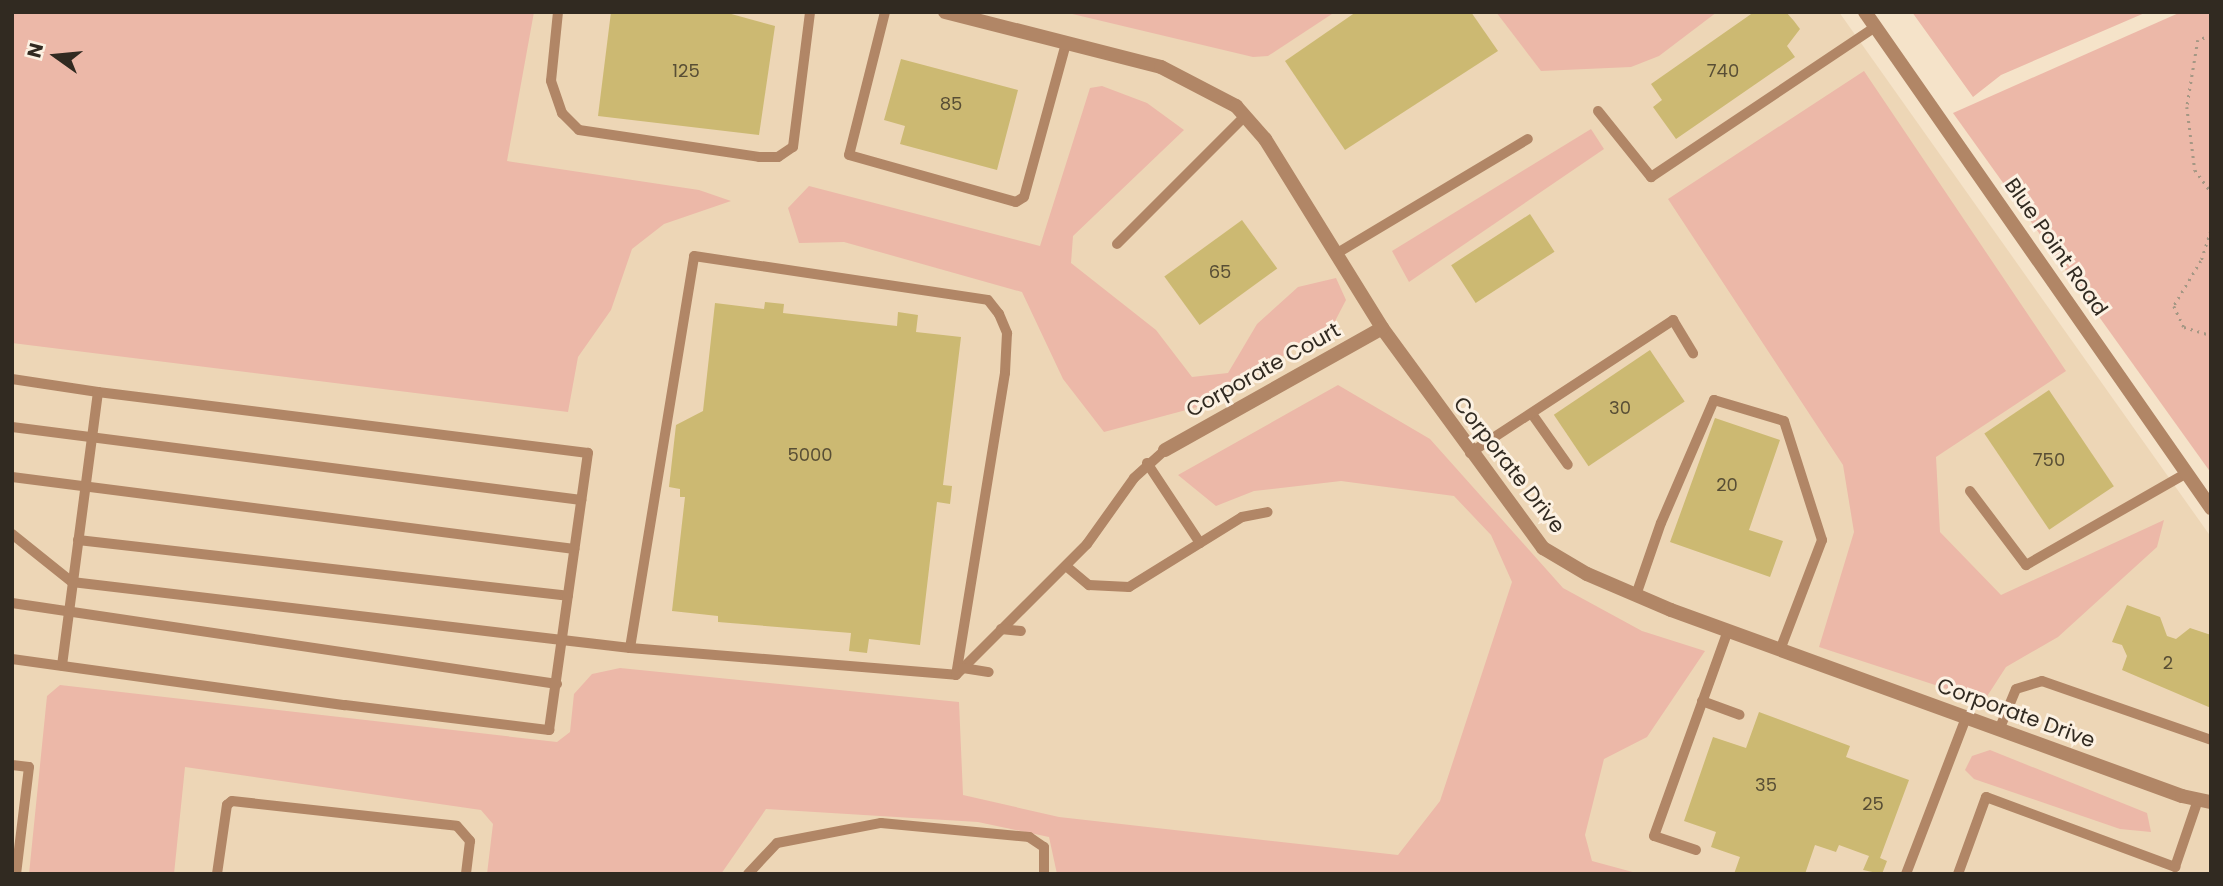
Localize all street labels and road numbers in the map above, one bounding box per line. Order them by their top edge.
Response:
street label: Blue Point Road [1999,173,2113,321]
street label: Corporate Court [1182,317,1344,423]
street label: Corporate Drive [1448,392,1570,538]
street label: Corporate Drive [1934,673,2098,753]

